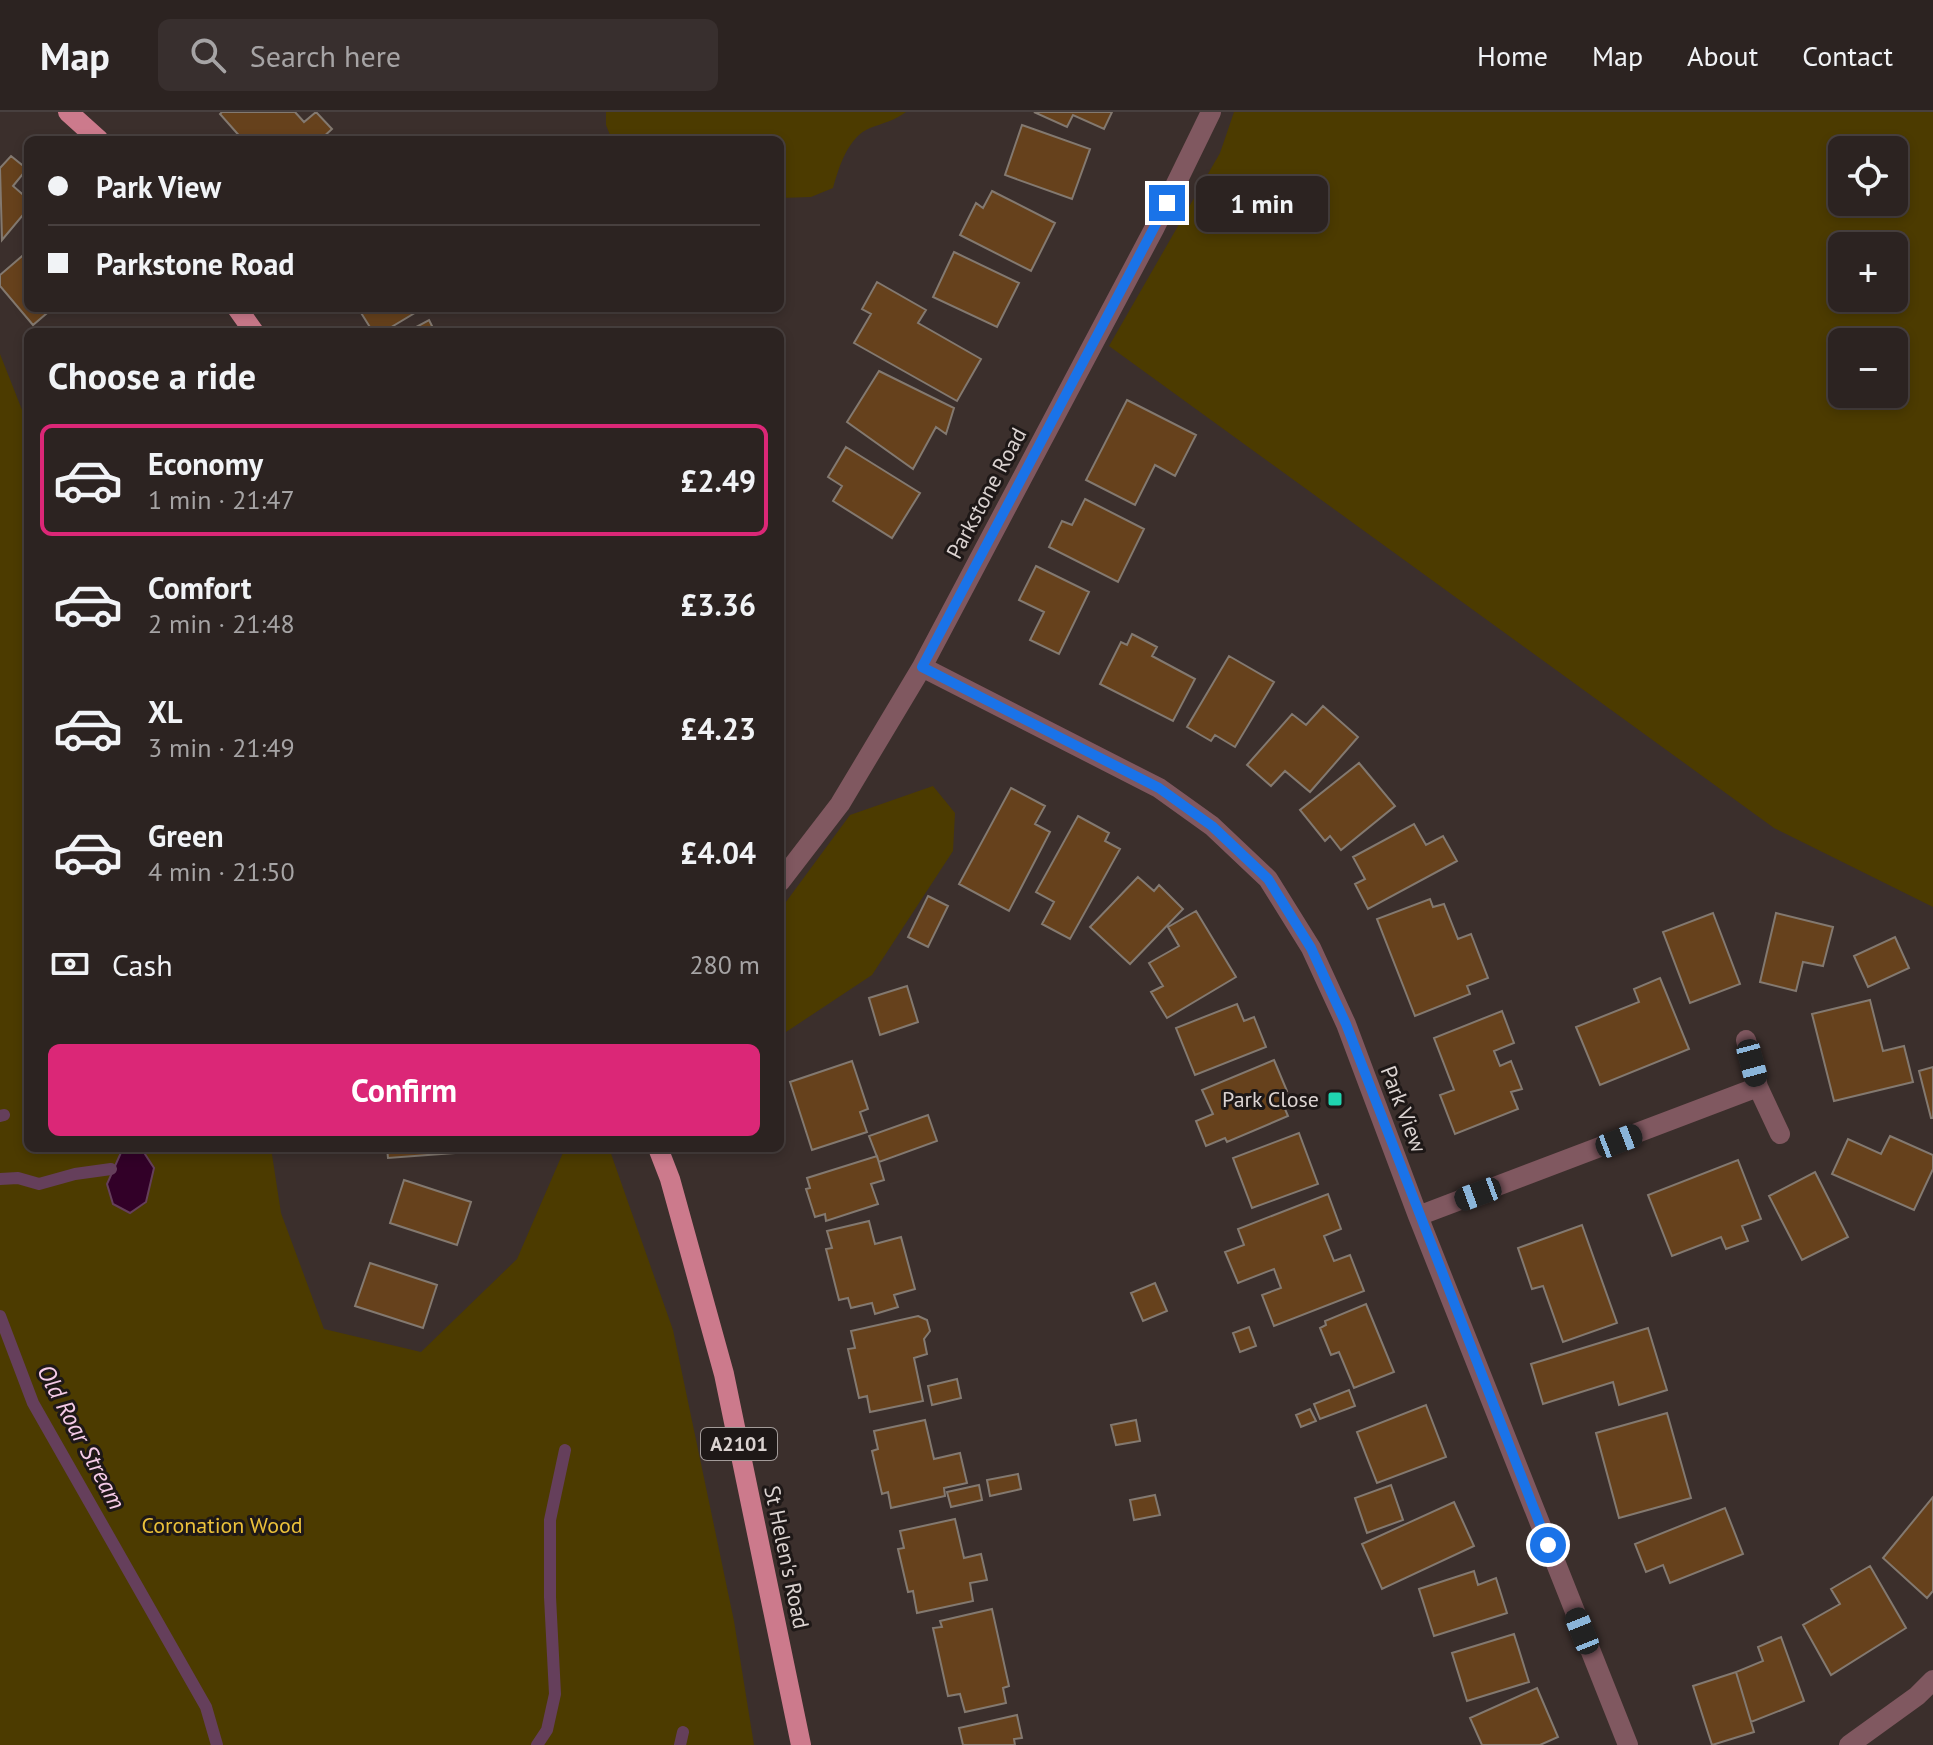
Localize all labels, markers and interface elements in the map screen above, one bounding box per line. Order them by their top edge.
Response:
search box [158,19,718,91]
text: Map [40,31,110,80]
icon: search [186,33,230,77]
text: Search here [250,36,401,75]
text: Home [1477,37,1548,74]
text: Map [1592,37,1643,74]
text: About [1687,37,1758,74]
text: Contact [1802,37,1893,74]
map controls [1828,136,1908,408]
button: locate [1828,136,1908,216]
text: Park View [96,167,221,206]
callout: 1 min [1195,175,1327,231]
route end [1149,185,1185,221]
text: 1 min [1230,187,1294,220]
button: + [1828,232,1908,312]
text: Parkstone Road [96,244,294,283]
button: − [1828,328,1908,408]
text: Choose a ride [48,352,256,399]
street label: Parkstone Road [940,423,1032,563]
icon: car [52,444,124,516]
text: Economy [148,444,263,483]
text: £2.49 [681,461,756,500]
text: 1 min · 21:47 [148,483,295,516]
icon: car [52,568,124,640]
text: Comfort [148,568,251,607]
text: £3.36 [681,585,756,624]
text: 2 min · 21:48 [148,607,295,640]
icon: car [52,692,124,764]
text: XL [148,692,182,731]
text: £4.23 [681,709,756,748]
text: 3 min · 21:49 [148,731,295,764]
icon: car [52,816,124,888]
text: Green [148,816,223,855]
text: £4.04 [681,833,756,872]
text: 4 min · 21:50 [148,855,295,888]
icon: cash [48,942,92,986]
text: Cash [112,945,173,984]
text: 280 m [689,948,760,981]
car [1734,1037,1770,1089]
button: Confirm [48,1044,760,1136]
street label: Park View [1375,1062,1433,1156]
place label: Park Close [1222,1085,1319,1113]
marker: Park Close [1326,1090,1344,1108]
car [1592,1121,1646,1161]
car [1451,1175,1505,1213]
water label: Old Roar Stream [30,1359,133,1515]
road number: A2101 [701,1428,777,1460]
street label: St Helen's Road [758,1483,816,1631]
park label: Coronation Wood [141,1511,303,1539]
route start [1530,1527,1566,1563]
car [1562,1604,1602,1658]

